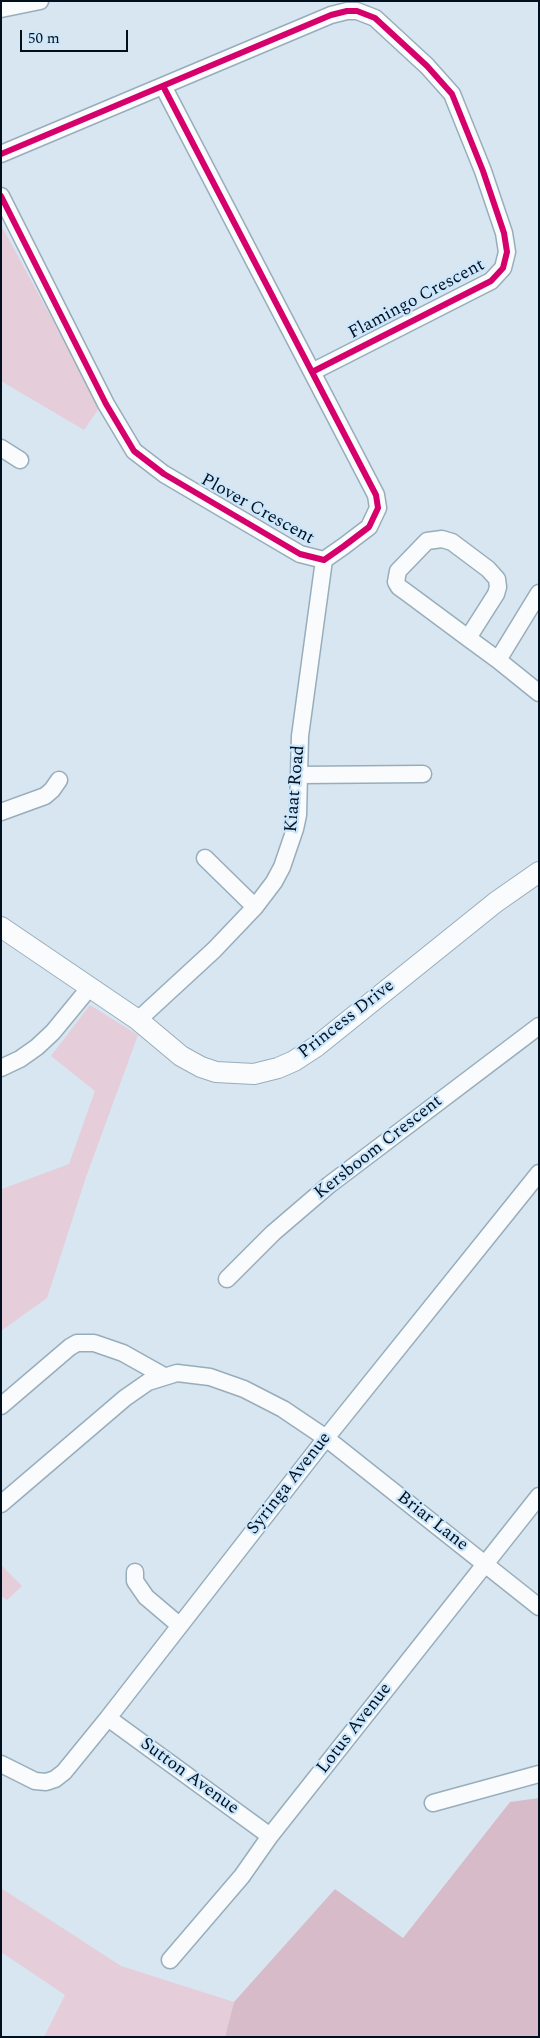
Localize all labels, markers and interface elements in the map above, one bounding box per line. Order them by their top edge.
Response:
scale bar [22,20,130,52]
text: 50 m [28,27,60,50]
street label: Flamingo Crescent [345,255,489,345]
street label: Plover Crescent [196,470,318,550]
street label: Kiaat Road [281,745,311,833]
street label: Princess Drive [295,976,399,1064]
street label: Kersboom Crescent [311,1091,447,1205]
street label: Syringa Avenue [243,1428,337,1540]
street label: Briar Lane [392,1487,472,1557]
street label: Lotus Avenue [313,1679,397,1779]
street label: Sutton Avenue [136,1734,242,1820]

